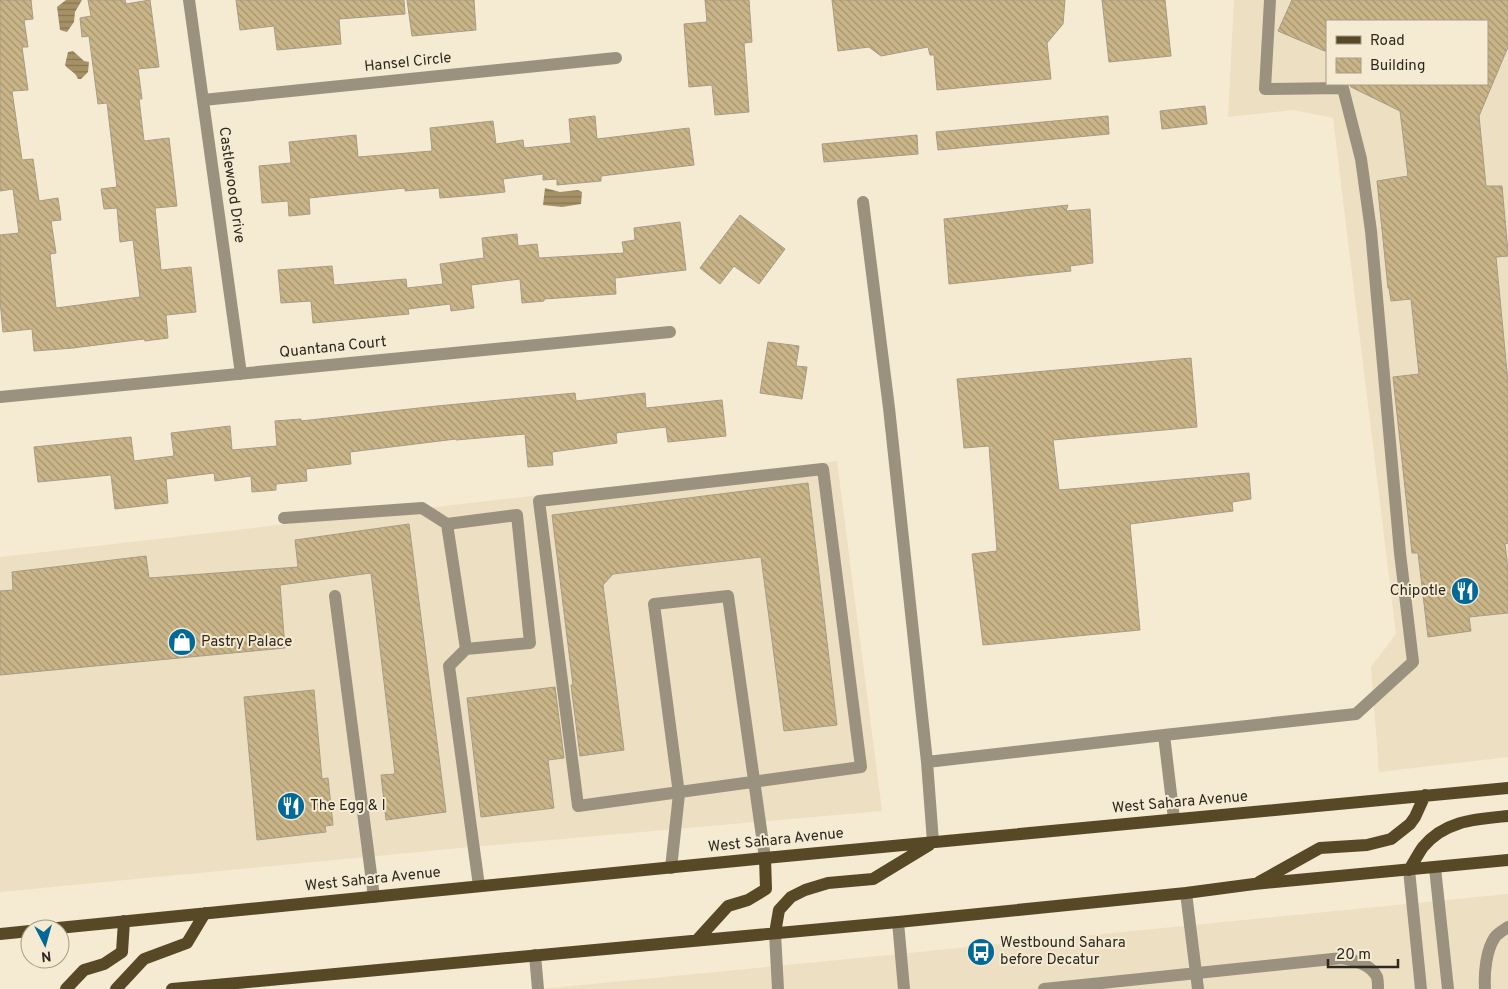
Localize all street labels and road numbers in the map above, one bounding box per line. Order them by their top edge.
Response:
street label: Hansel Circle [364,49,452,77]
street label: Castlewood Drive [213,126,249,244]
street label: Quantana Court [278,333,388,363]
street label: West Sahara Avenue [1111,788,1249,818]
street label: West Sahara Avenue [707,824,845,858]
street label: West Sahara Avenue [304,863,442,897]

